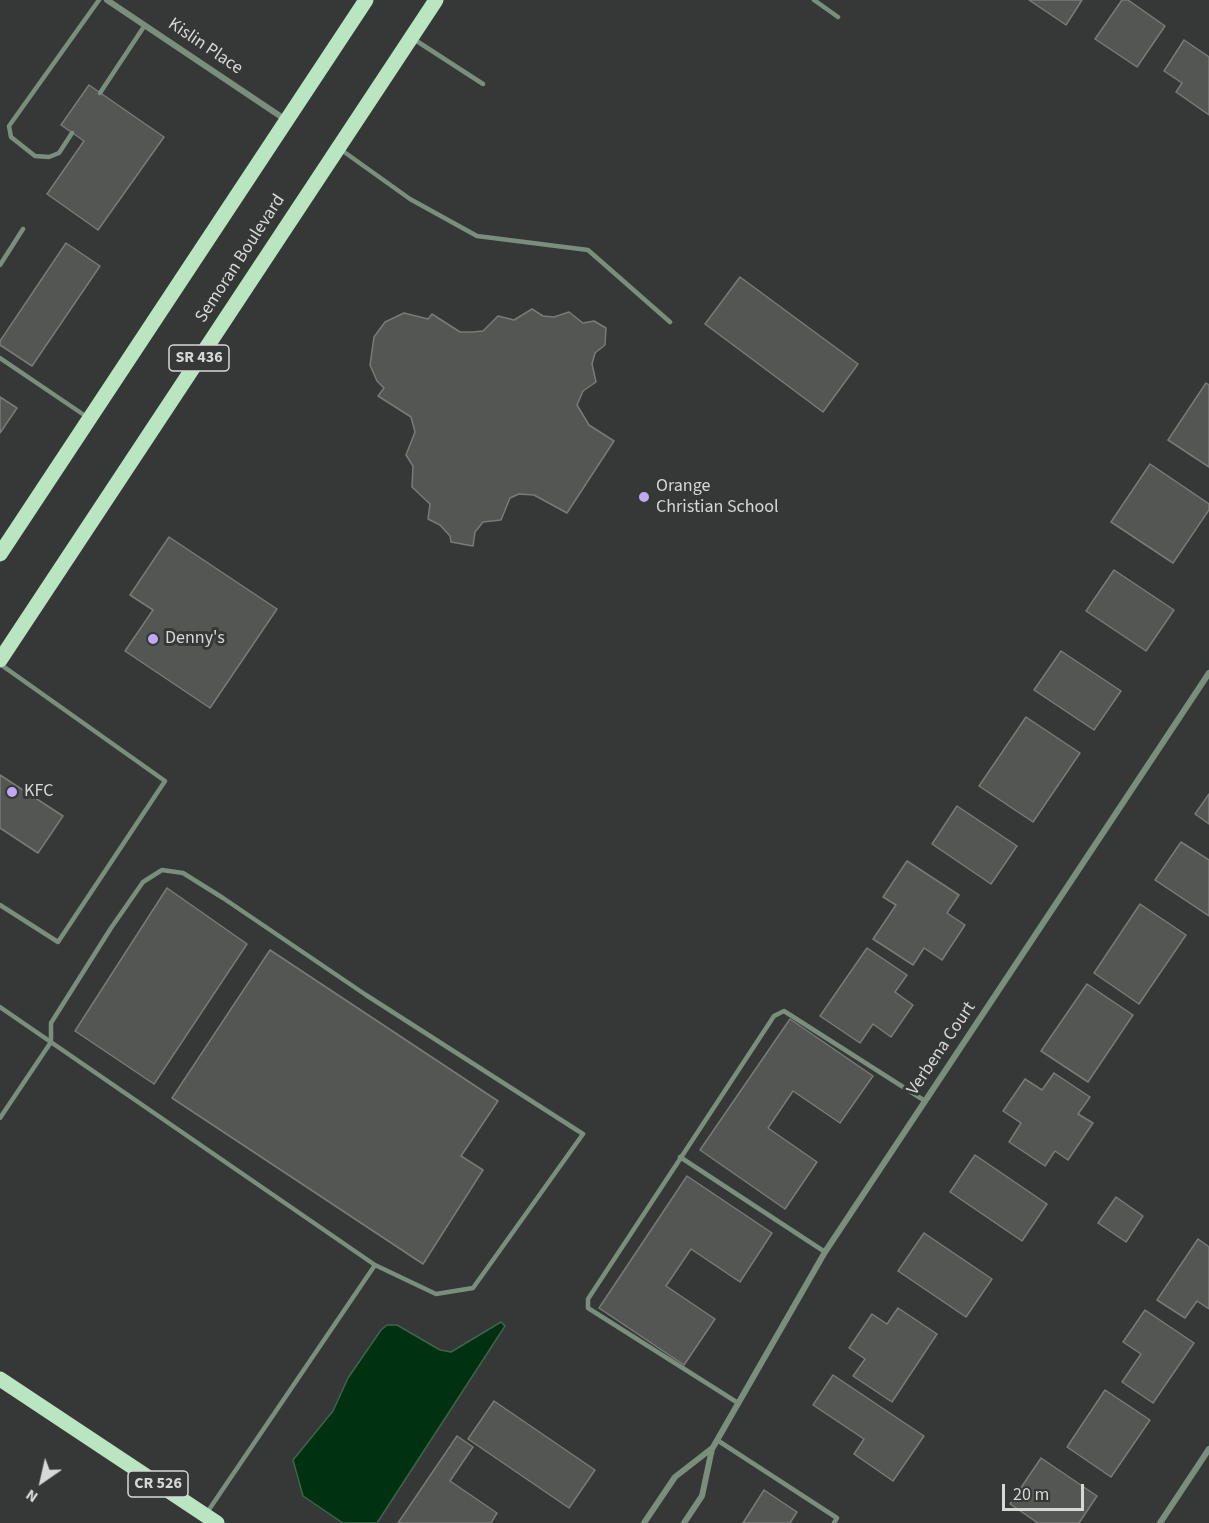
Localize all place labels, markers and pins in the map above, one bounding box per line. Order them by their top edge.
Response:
place label: Orange Christian School [656,476,779,518]
marker: Orange Christian School [637,490,651,504]
place label: Denny's [165,628,225,650]
marker: Denny's [146,632,160,646]
place label: KFC [24,781,53,803]
marker: KFC [5,785,19,799]

